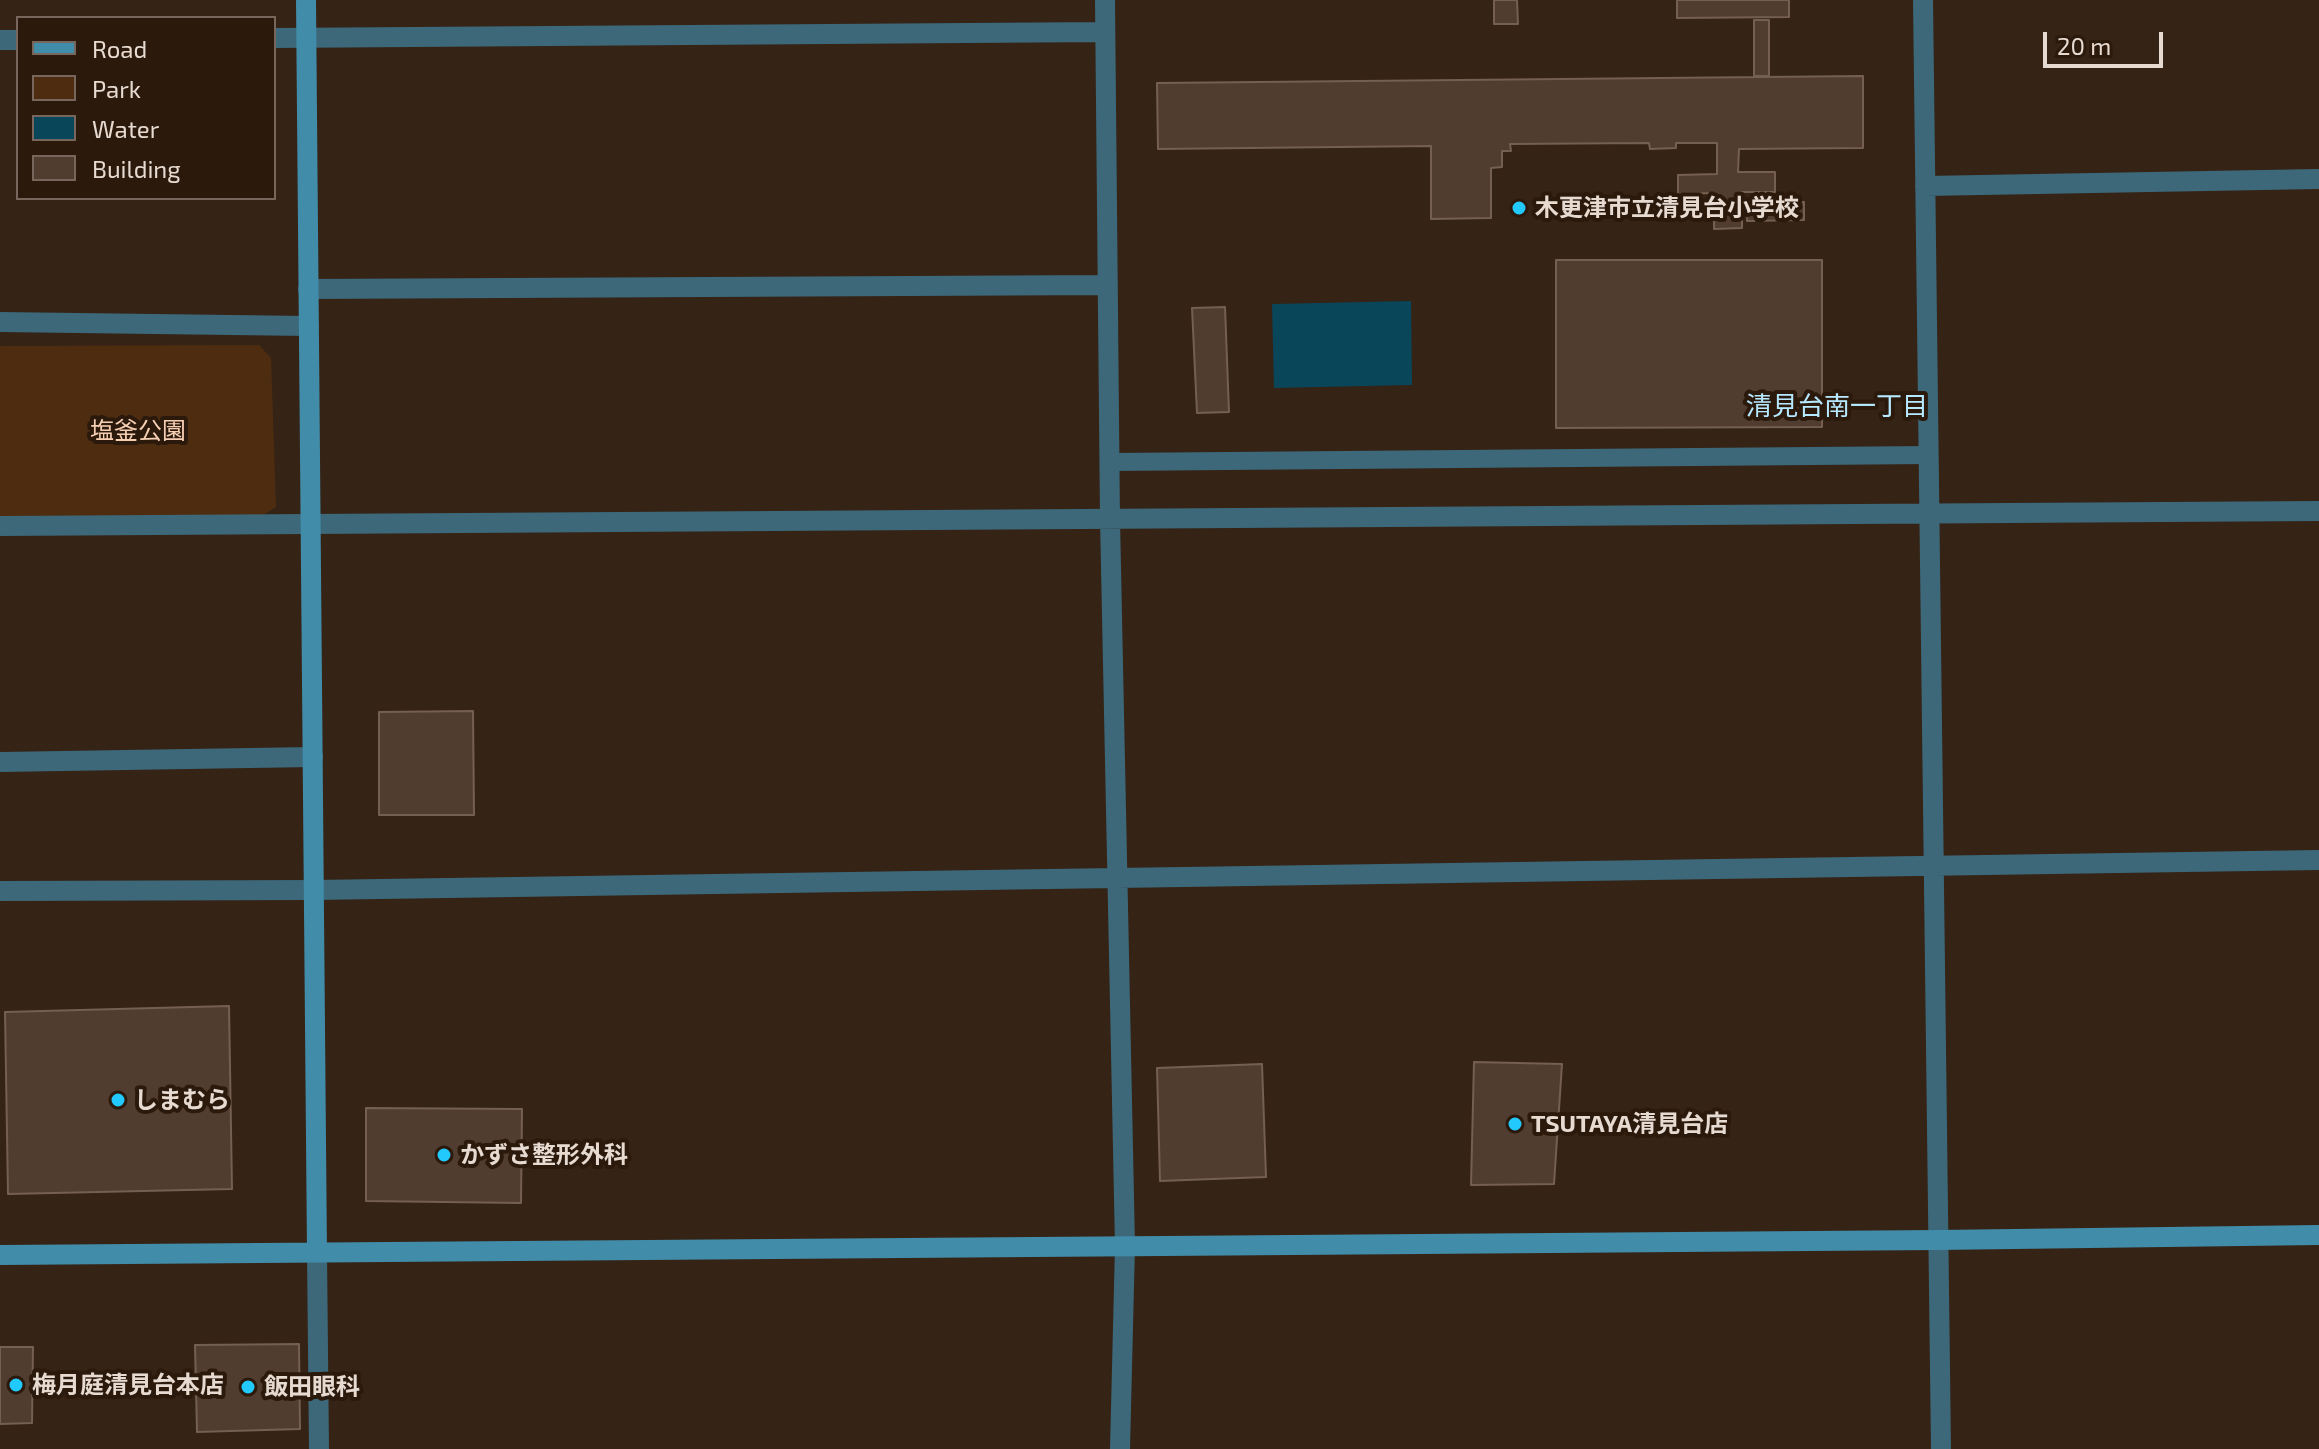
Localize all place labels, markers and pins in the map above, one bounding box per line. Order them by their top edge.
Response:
place label: 木更津市立清見台小学校 [1535,194,1799,222]
marker: 木更津市立清見台小学校 [1510,199,1528,217]
place label: しまむら [134,1086,230,1114]
marker: しまむら [109,1091,127,1109]
place label: TSUTAYA清見台店 [1531,1110,1728,1138]
marker: TSUTAYA清見台店 [1506,1115,1524,1133]
place label: かずさ整形外科 [460,1141,628,1169]
marker: かずさ整形外科 [435,1146,453,1164]
place label: 梅月庭清見台本店 [32,1371,224,1399]
place label: 飯田眼科 [264,1373,360,1401]
marker: 梅月庭清見台本店 [7,1376,25,1394]
marker: 飯田眼科 [239,1378,257,1396]

